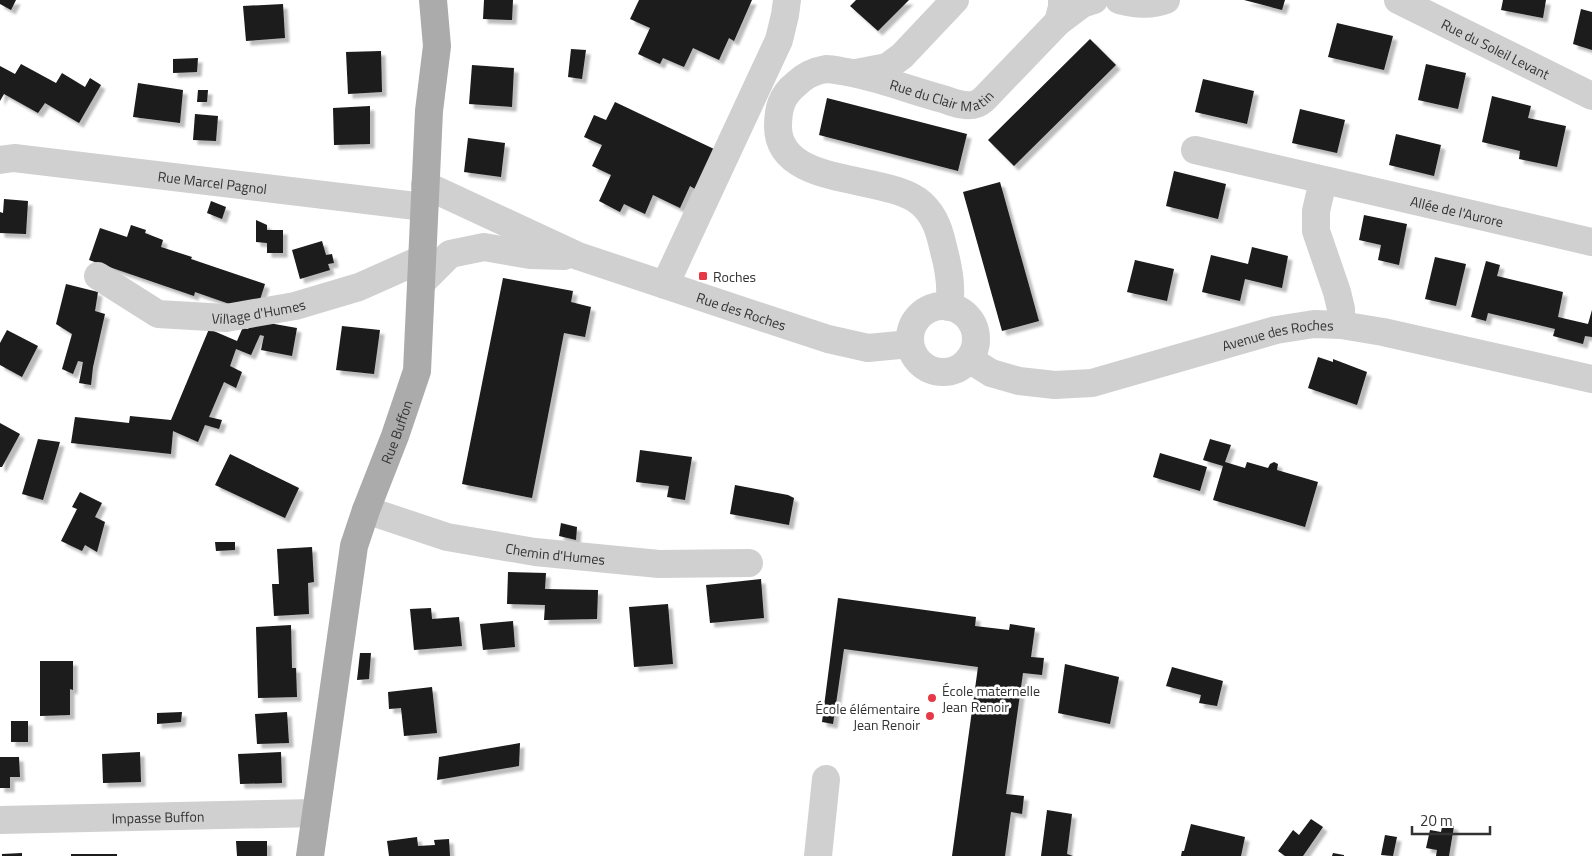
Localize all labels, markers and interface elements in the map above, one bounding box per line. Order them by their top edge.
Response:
street label: Rue du Soleil Levant [1438,13,1554,84]
street label: Rue du Clair Matin [888,73,998,116]
street label: Rue Marcel Pagnol [157,165,268,199]
street label: Allée de l'Aurore [1408,190,1506,232]
place label: Roches [713,266,756,287]
marker: Roches [697,270,709,282]
street label: Rue des Roches [694,286,789,335]
street label: Village d'Humes [211,293,308,328]
street label: Avenue des Roches [1219,313,1334,356]
street label: Rue Buffon [375,397,417,467]
street label: Chemin d'Humes [504,537,606,569]
place label: École maternelle Jean Renoir [942,680,1040,717]
marker: École maternelle Jean Renoir [926,692,938,704]
place label: École élémentaire Jean Renoir [815,698,920,735]
marker: École élémentaire Jean Renoir [924,710,936,722]
scale bar [1412,804,1490,836]
street label: Impasse Buffon [111,805,205,828]
text: 20 m [1420,809,1453,832]

